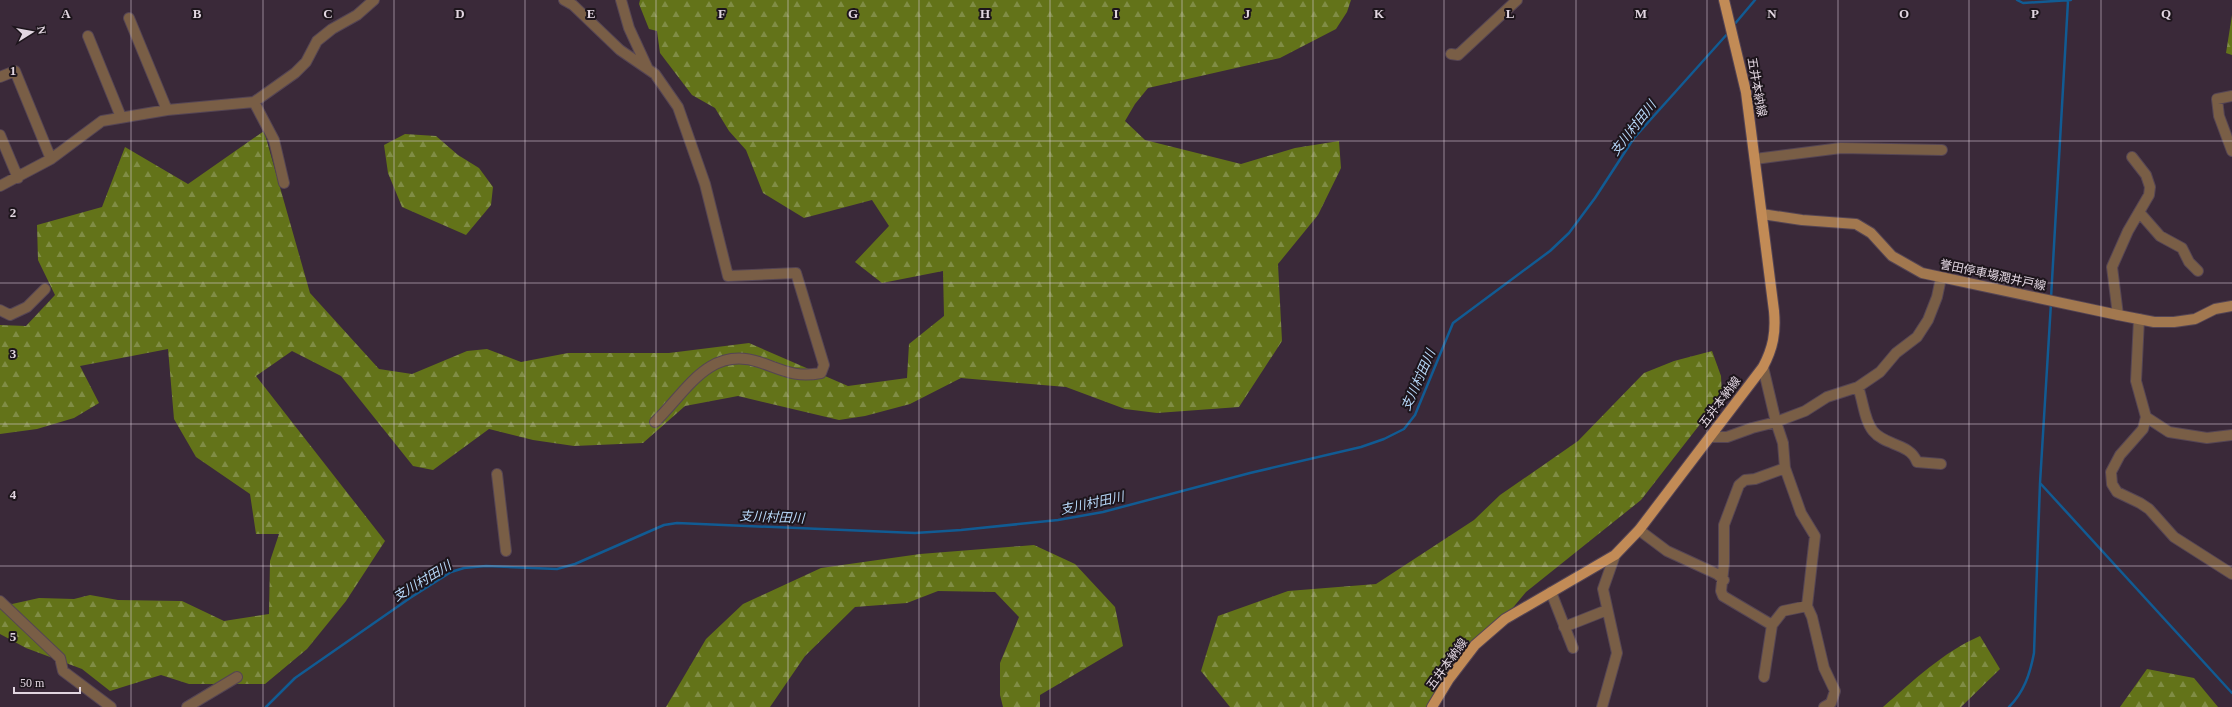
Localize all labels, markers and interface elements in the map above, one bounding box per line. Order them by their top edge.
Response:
text: A [61,6,71,21]
text: B [193,6,202,21]
text: C [323,6,333,21]
text: D [455,6,465,21]
text: E [587,6,595,21]
text: F [718,6,726,21]
text: G [848,6,858,21]
text: H [980,6,990,21]
text: I [1113,6,1119,21]
text: J [1244,6,1251,21]
text: K [1374,6,1385,21]
text: L [1506,6,1515,21]
text: M [1635,6,1647,21]
text: N [1767,6,1777,21]
text: O [1899,6,1909,21]
text: P [2031,6,2039,21]
text: Q [2161,6,2171,21]
north arrow [12,12,52,52]
text: N [35,25,48,35]
street label: 五井本納線 [1745,56,1769,118]
text: 1 [10,63,16,78]
water label: 支川村田川 [1607,96,1660,158]
text: 2 [10,205,16,220]
street label: 誉田停車場潤井戸線 [1939,257,2047,293]
water label: 支川村田川 [1398,345,1439,413]
text: 3 [10,346,17,361]
street label: 五井本納線 [1696,374,1744,430]
text: 4 [10,487,17,502]
water label: 支川村田川 [1059,488,1127,517]
water label: 支川村田川 [739,508,807,526]
water label: 支川村田川 [390,557,455,604]
text: 5 [10,629,17,644]
street label: 五井本納線 [1424,636,1470,692]
scale bar [14,669,80,695]
text: 50 m [20,676,45,690]

